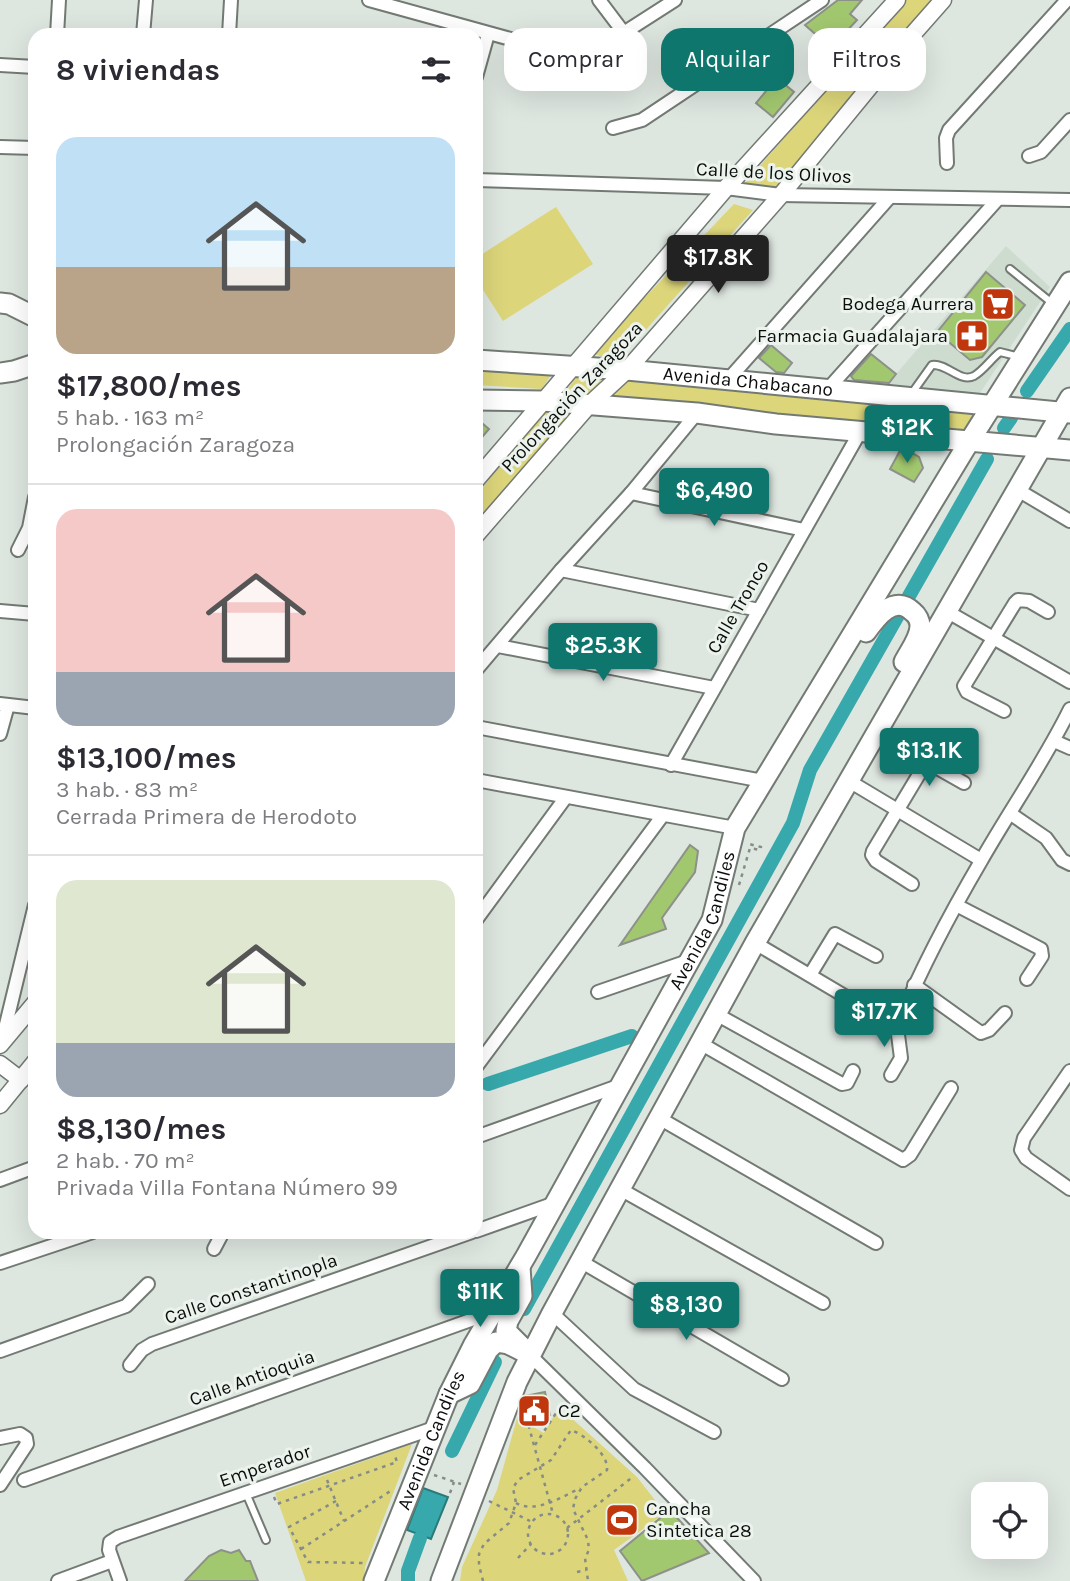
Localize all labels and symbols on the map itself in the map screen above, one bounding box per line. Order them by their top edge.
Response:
street label: Calle de los Olivos [696,158,852,188]
pin: $17.8K [661,236,775,295]
supermarket icon: Bodega Aurrera [979,285,1017,323]
place label: Bodega Aurrera [842,293,974,315]
street label: Prolongación Zaragoza [497,317,647,477]
pharmacy icon: Farmacia Guadalajara [953,317,991,355]
place label: Farmacia Guadalajara [757,325,948,347]
street label: Avenida Chabacano [662,363,834,401]
pin: $12K [866,406,948,465]
pin: $6,490 [657,468,771,528]
street label: Calle Tronco [702,556,774,658]
pin: $25.3K [546,624,660,683]
pin: $13.1K [872,728,986,788]
street label: Avenida Candiles [665,849,740,994]
pin: $17.7K [827,990,941,1049]
street label: Calle Constantinopla [162,1249,340,1329]
pin: $11K [439,1270,521,1329]
pin: $8,130 [629,1282,743,1342]
street label: Calle Antioquia [187,1345,317,1411]
street label: Avenida Candiles [393,1367,470,1513]
public building icon: C2 [515,1392,553,1430]
place label: C2 [558,1400,581,1422]
street label: Emperador [216,1440,314,1492]
place label: Cancha Sintetica 28 [646,1498,752,1542]
sports icon: Cancha Sintetica 28 [603,1501,641,1539]

